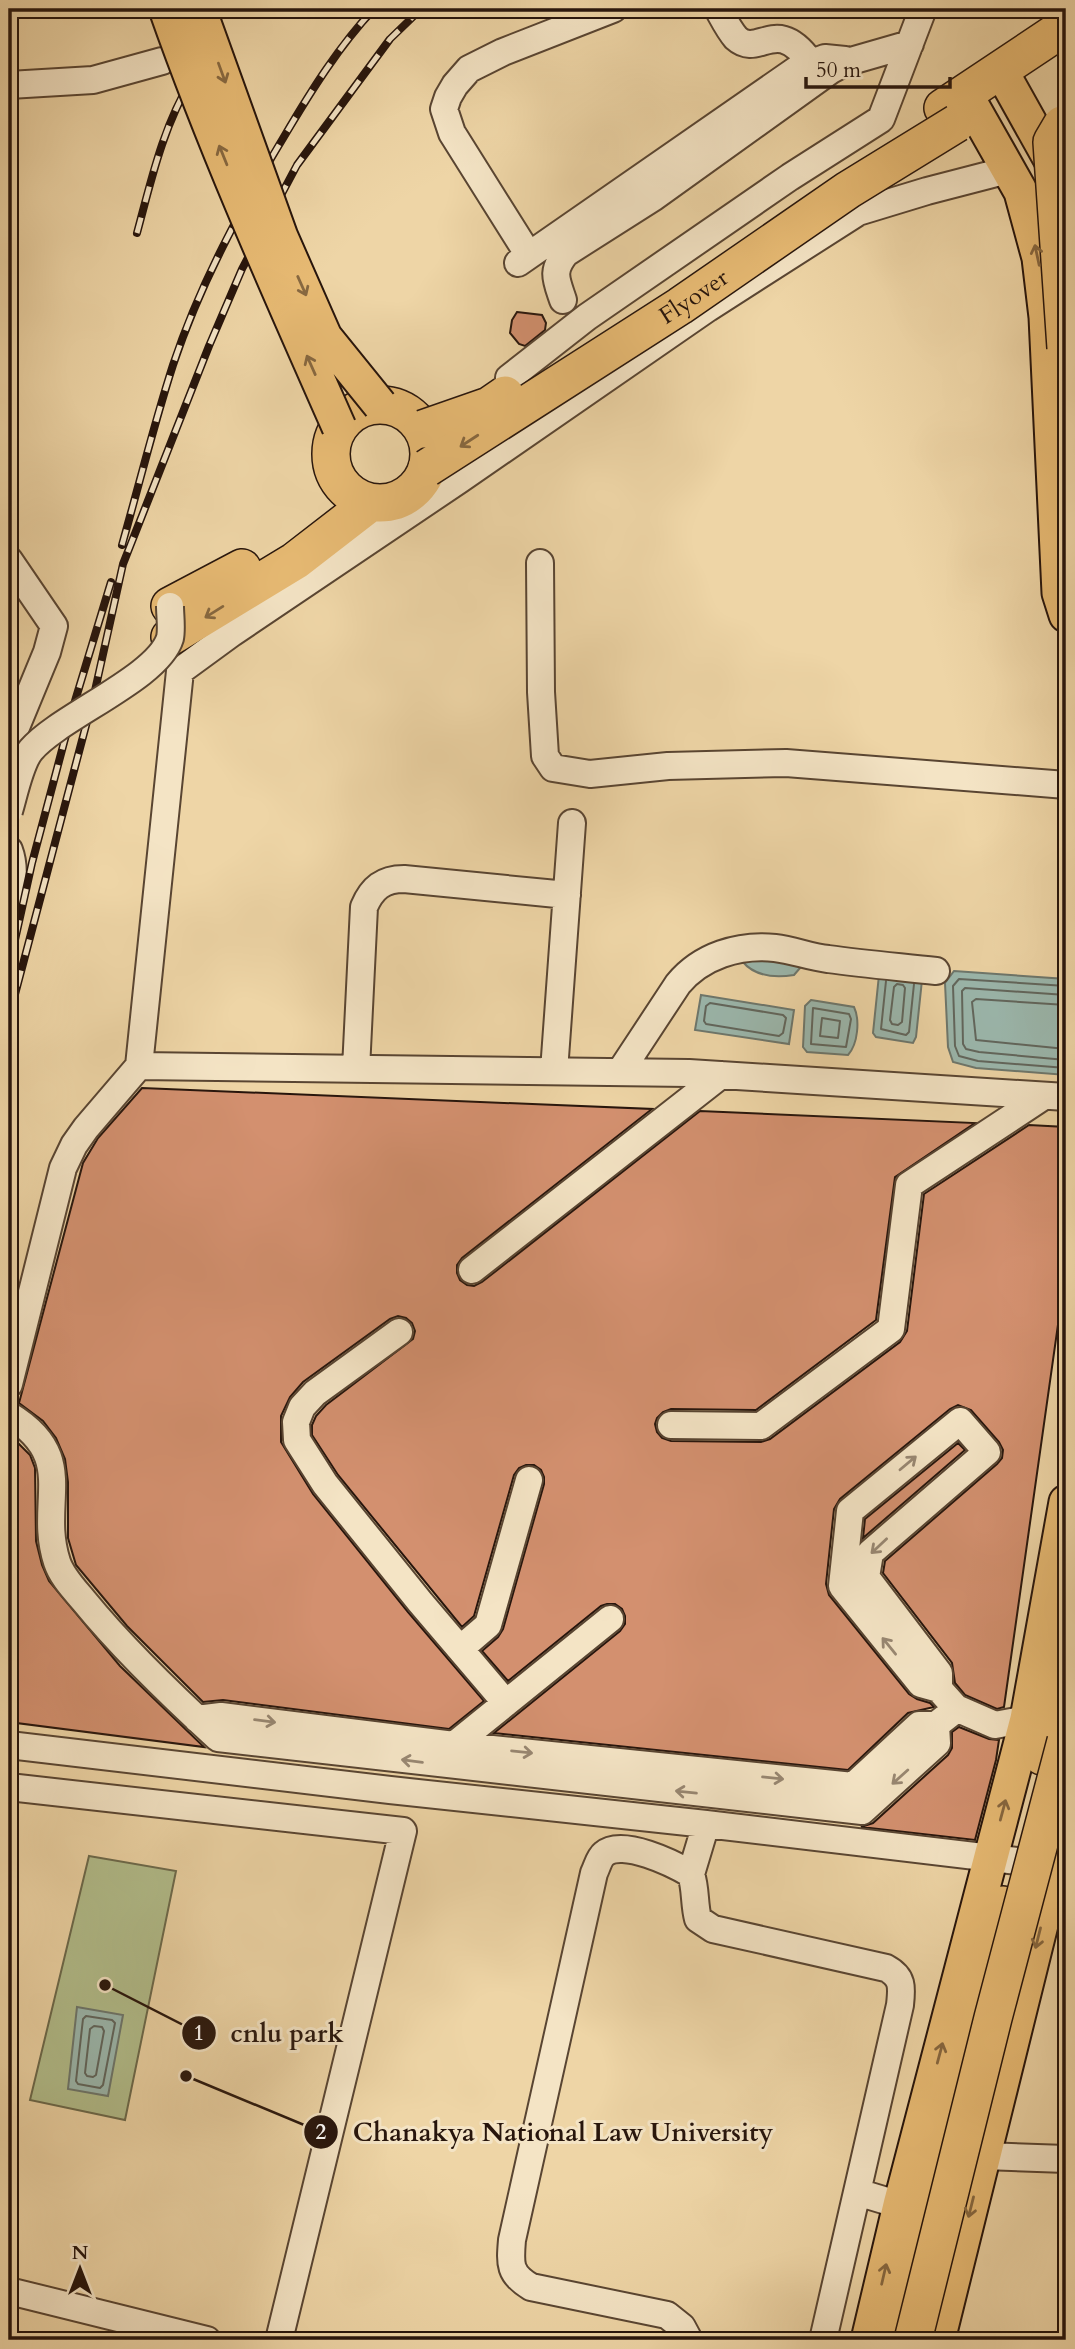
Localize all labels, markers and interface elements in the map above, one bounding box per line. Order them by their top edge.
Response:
scale bar [806,46,949,90]
text: 50 m [816,56,861,85]
one-way arrow [216,62,229,84]
one-way arrow [215,145,228,166]
one-way arrow [1030,244,1044,267]
street label: Flyover [653,261,735,332]
one-way arrow [296,274,309,296]
one-way arrow [304,354,317,376]
one-way arrow [460,434,479,449]
one-way arrow [204,606,224,620]
one-way arrow [899,1455,917,1471]
one-way arrow [870,1538,888,1554]
one-way arrow [882,1637,897,1655]
one-way arrow [253,1715,276,1728]
one-way arrow [510,1745,533,1758]
one-way arrow [401,1754,423,1767]
one-way arrow [891,1769,909,1785]
one-way arrow [761,1772,783,1785]
one-way arrow [675,1785,698,1798]
one-way arrow [998,1799,1011,1821]
one-way arrow [1031,1926,1044,1949]
callout: cnlu park [181,2009,358,2056]
text: cnlu park [230,2016,344,2051]
text: 1 [194,2019,204,2048]
one-way arrow [934,2043,947,2065]
callout: Chanakya National Law University [304,2108,787,2155]
text: Chanakya National Law University [353,2115,773,2150]
text: 2 [316,2118,327,2147]
one-way arrow [964,2195,977,2217]
north arrow [46,2234,116,2304]
text: N [72,2240,89,2266]
one-way arrow [877,2263,891,2286]

